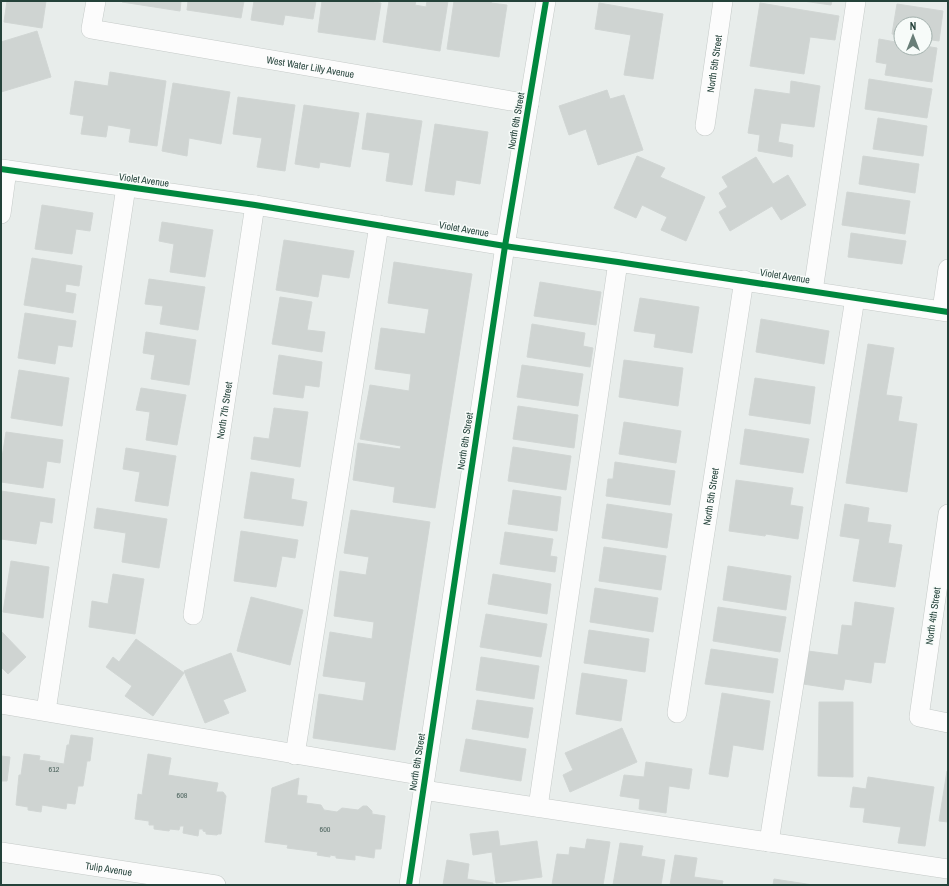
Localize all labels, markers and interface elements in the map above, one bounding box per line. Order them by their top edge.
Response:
north arrow [893,16,933,56]
text: N [910,19,916,33]
street label: North 5th Street [703,33,725,93]
street label: West Water Lilly Avenue [265,53,356,81]
street label: North 6th Street [505,91,528,151]
street label: Violet Avenue [118,170,170,190]
street label: Violet Avenue [438,218,490,240]
street label: Violet Avenue [759,266,811,286]
street label: North 7th Street [213,380,235,440]
street label: North 6th Street [454,411,476,471]
street label: North 5th Street [700,466,721,526]
street label: North 4th Street [923,586,944,646]
street label: North 6th Street [406,732,428,792]
house number: 612 [49,764,60,774]
house number: 608 [177,790,188,800]
house number: 600 [320,824,331,834]
street label: Tulip Avenue [84,859,133,879]

